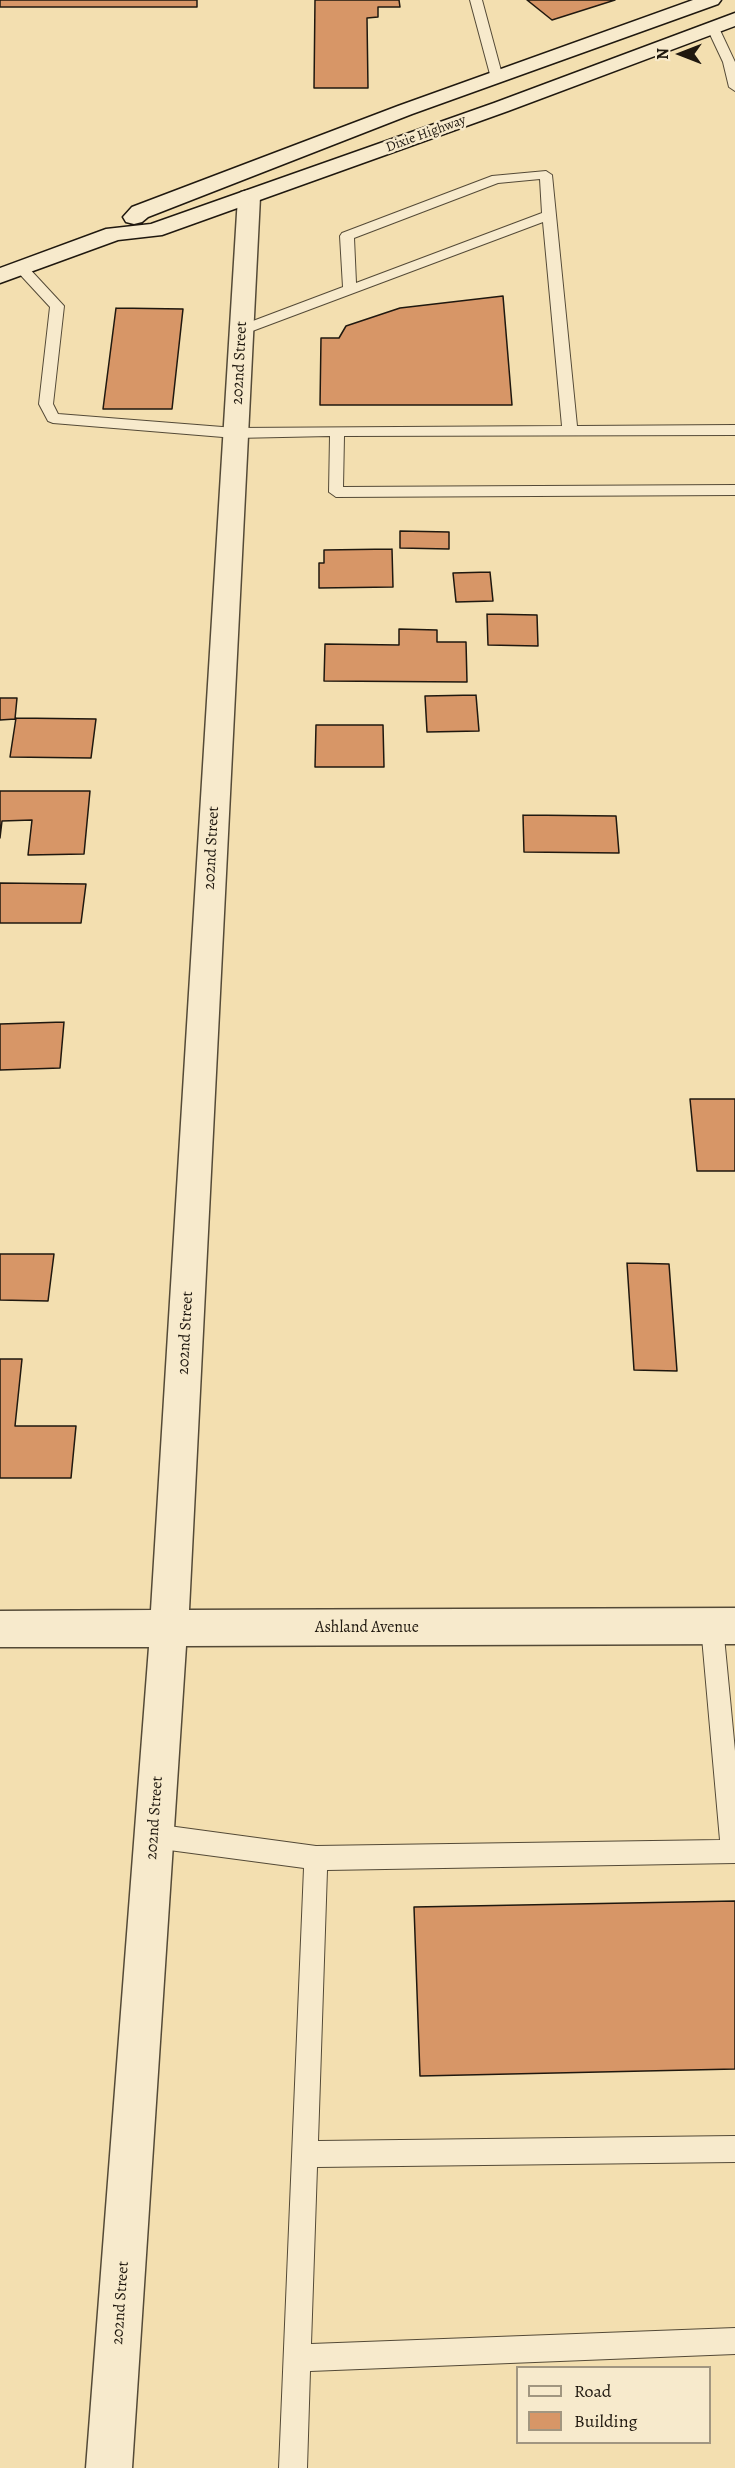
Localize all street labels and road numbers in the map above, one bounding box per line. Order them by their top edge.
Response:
street label: Dixie Highway [384,112,468,156]
street label: 202nd Street [228,321,252,405]
street label: 202nd Street [200,806,224,890]
street label: 202nd Street [174,1291,198,1375]
street label: Ashland Avenue [315,1618,419,1638]
street label: 202nd Street [143,1776,167,1860]
street label: 202nd Street [109,2261,133,2345]

